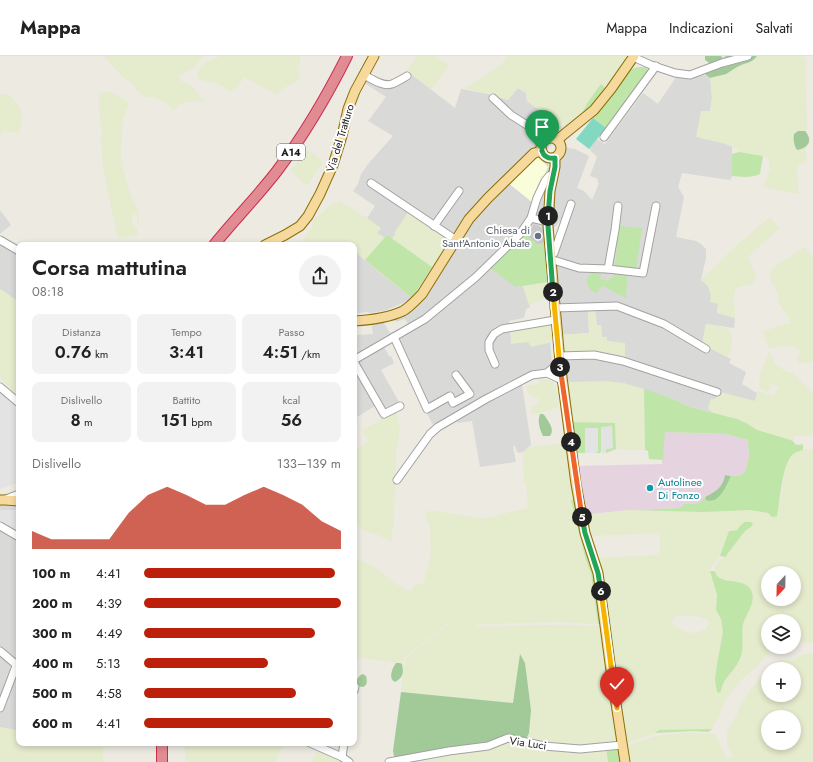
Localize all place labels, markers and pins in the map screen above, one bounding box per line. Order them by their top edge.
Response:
pin [525,110,559,151]
pin: 1 [538,206,558,226]
place label: Chiesa di Sant'Antonio Abate [442,222,530,251]
marker: Chiesa di Sant'Antonio Abate [533,231,543,241]
pin: 2 [543,282,563,302]
pin: 3 [550,357,570,377]
pin: 4 [561,432,581,452]
place label: Autolinee Di Fonzo [658,474,702,503]
marker: Autolinee Di Fonzo [645,483,655,493]
pin: 5 [572,507,592,527]
pin: 6 [591,581,611,601]
pin [600,667,634,708]

